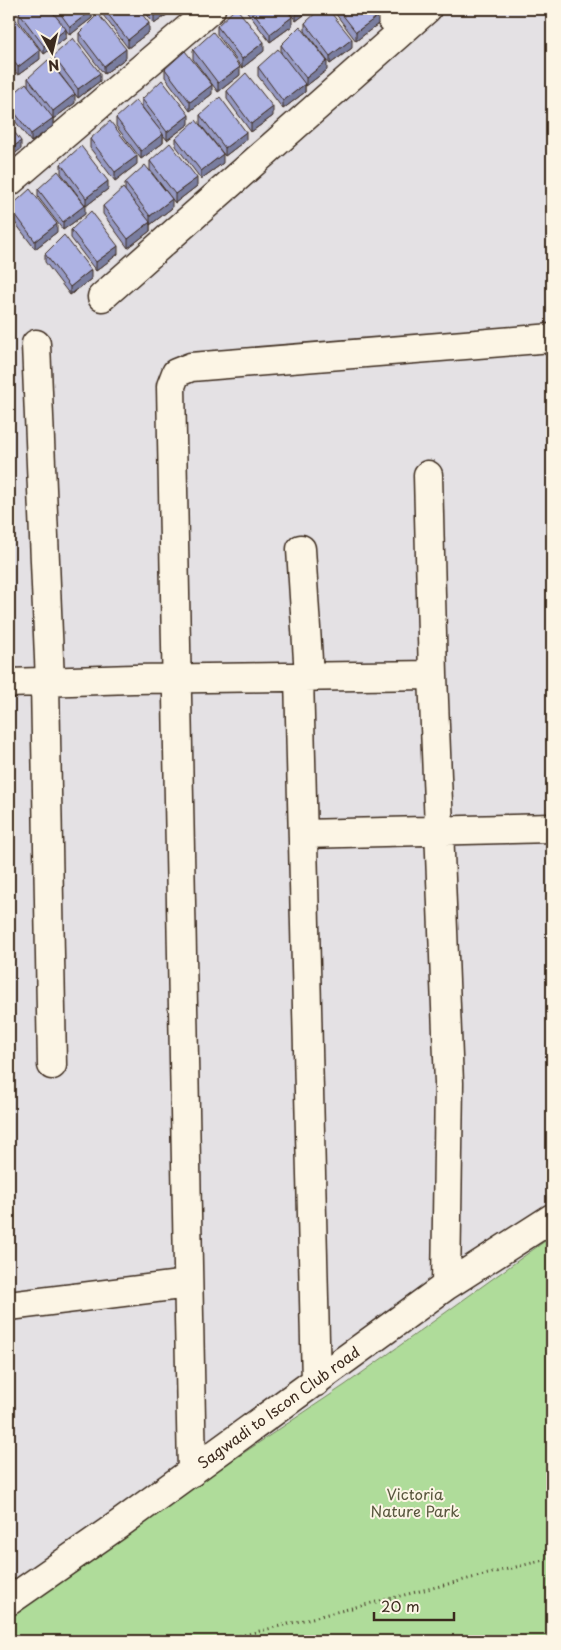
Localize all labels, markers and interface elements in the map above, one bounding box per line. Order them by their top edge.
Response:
north arrow [28,28,78,78]
text: N [47,54,61,77]
street label: Sagwadi to Iscon Club road [192,1340,364,1474]
park label: Victoria Nature Park [371,1482,459,1522]
scale bar [374,1590,454,1622]
text: 20 m [381,1594,420,1617]

